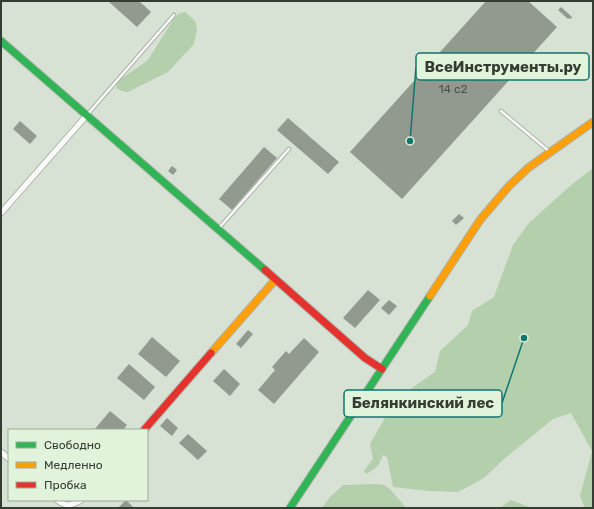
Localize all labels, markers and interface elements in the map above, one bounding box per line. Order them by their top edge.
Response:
callout: ВсеИнструменты.ру [416,53,589,80]
text: ВсеИнструменты.ру [425,58,582,76]
house number: 14 с2 [438,82,468,96]
callout: Белянкинский лес [344,390,502,417]
text: Белянкинский лес [352,394,494,412]
legend [8,429,148,501]
text: Свободно [44,438,101,452]
text: Медленно [44,458,103,472]
text: Пробка [44,478,87,492]

